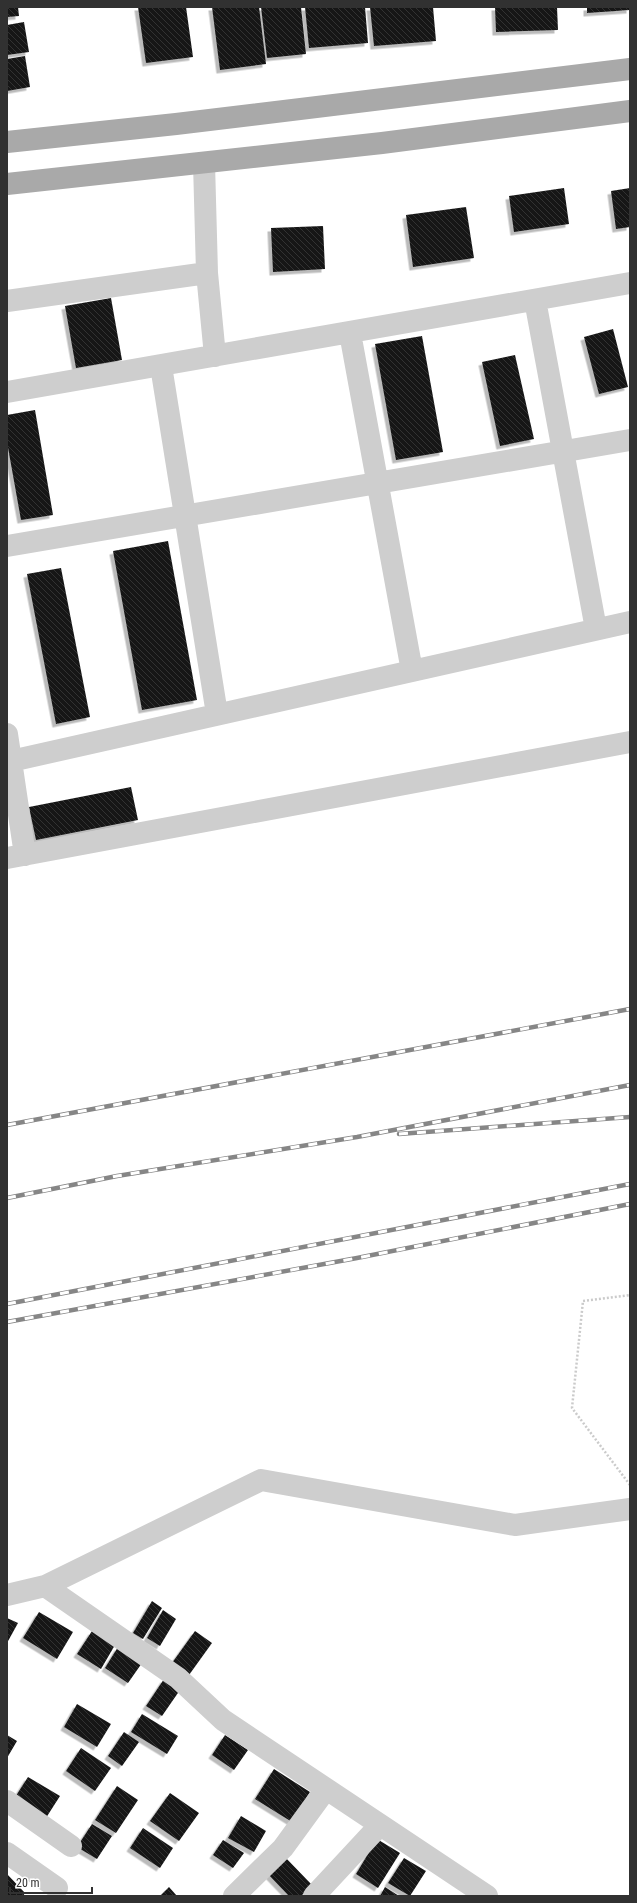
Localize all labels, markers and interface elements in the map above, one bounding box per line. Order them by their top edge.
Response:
scale bar [10,1869,92,1895]
text: 20 m [16,1876,40,1890]

